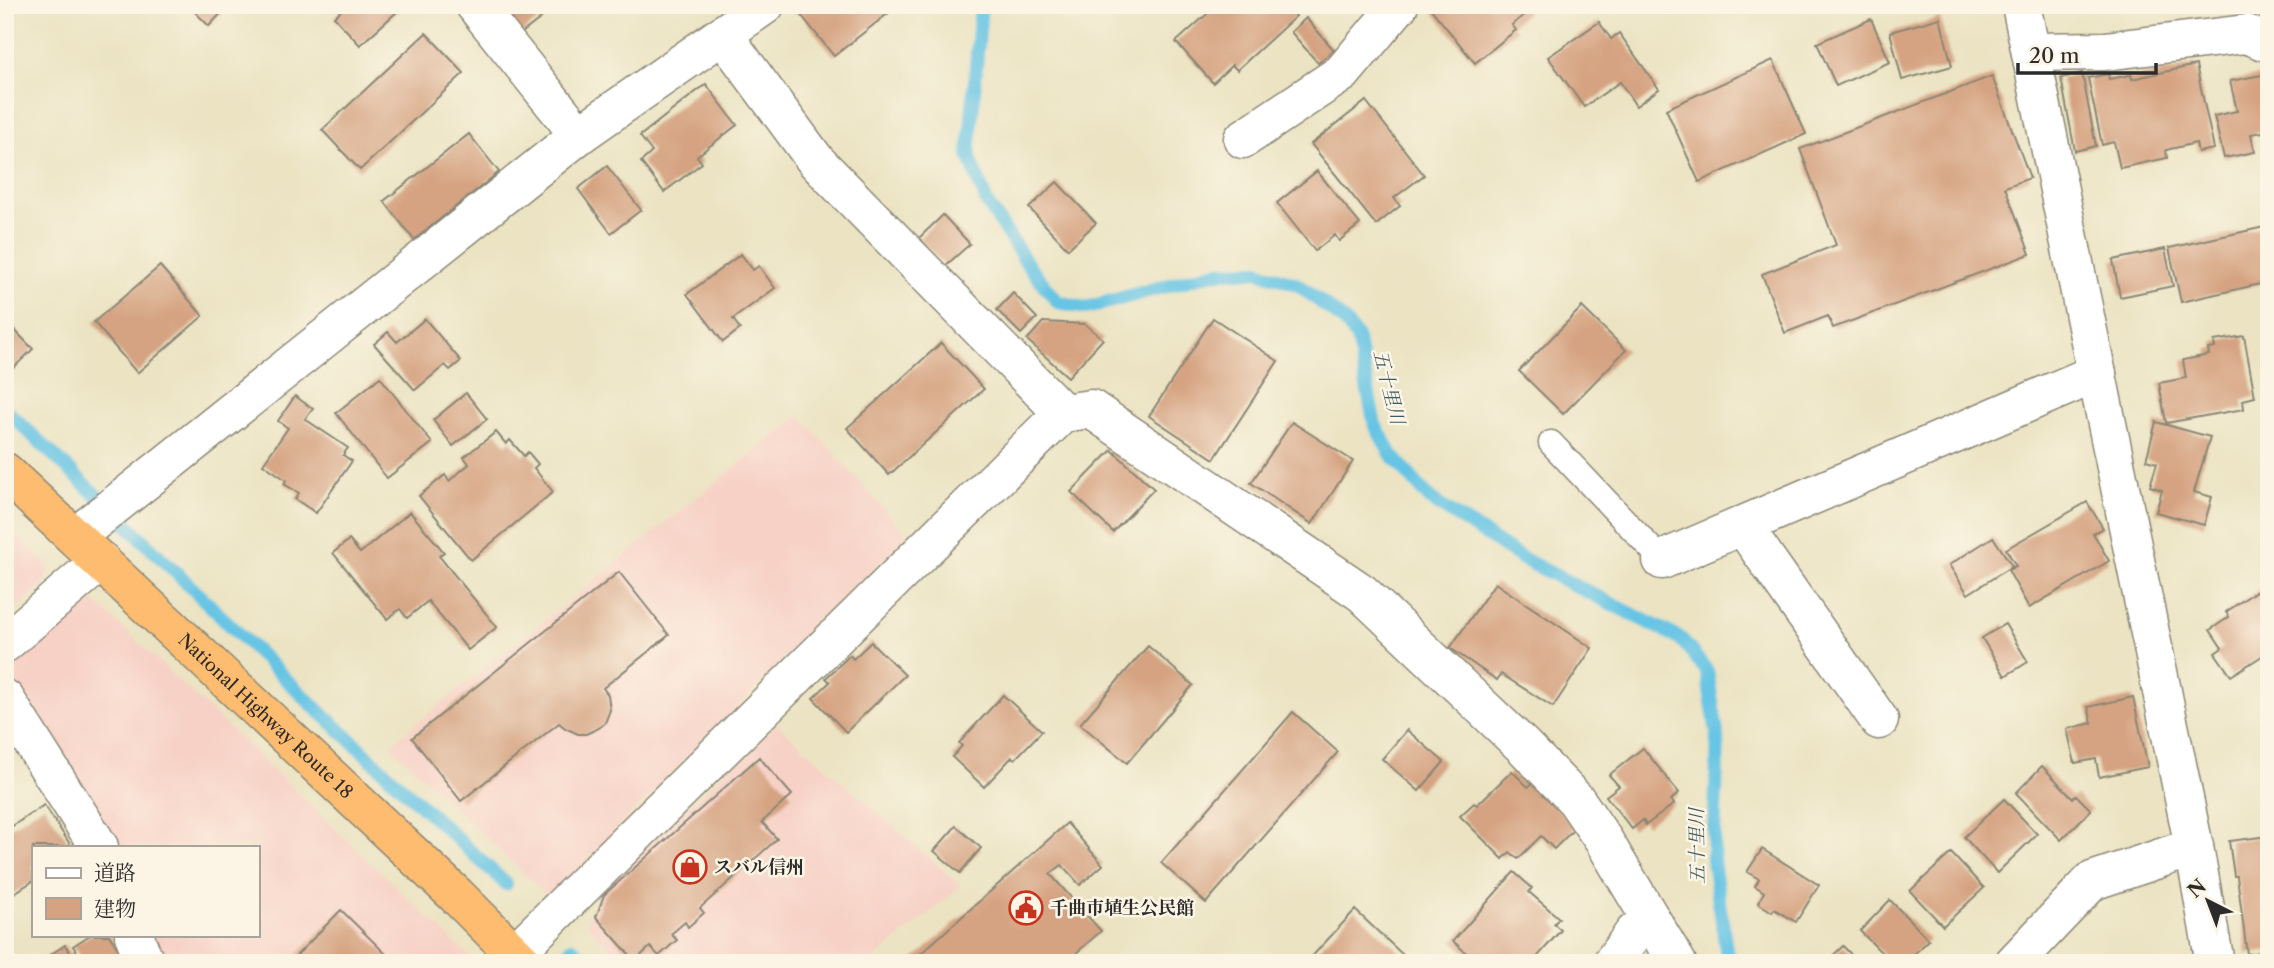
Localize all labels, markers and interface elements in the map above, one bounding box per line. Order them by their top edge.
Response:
scale bar [2018,32,2157,76]
text: 20 m [2029,43,2080,68]
water label: 五十里川 [1369,347,1410,429]
street label: National Highway Route 18 [173,629,357,803]
water label: 五十里川 [1685,806,1709,884]
legend [32,846,259,936]
shop icon: スバル信州 [671,848,709,886]
place label: スバル信州 [714,856,804,878]
text: 道路 [94,860,136,885]
north arrow [2172,866,2242,936]
text: N [2183,875,2211,903]
public building icon: 千曲市埴生公民館 [1007,889,1045,927]
text: 建物 [94,896,136,921]
place label: 千曲市埴生公民館 [1050,897,1194,919]

